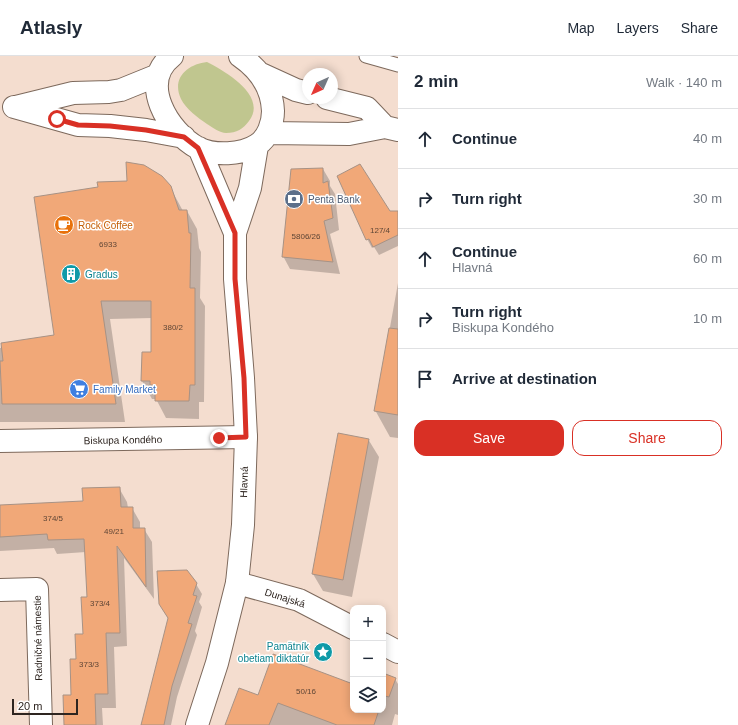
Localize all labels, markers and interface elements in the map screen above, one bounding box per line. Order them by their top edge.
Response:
text: Atlasly [20,17,82,38]
text: Map [567,20,595,36]
text: Layers [617,20,659,36]
text: Share [681,20,718,36]
north arrow [302,68,338,104]
text: 2 min [414,72,458,91]
text: Walk · 140 m [646,75,722,90]
route start [48,110,66,128]
icon: ahead [414,128,436,150]
text: Continue [452,130,517,147]
text: 40 m [693,131,722,146]
bank icon: Penta Bank [283,188,305,210]
icon: right [414,188,436,210]
text: Turn right [452,190,522,207]
text: 30 m [693,191,722,206]
place label: Penta Bank [308,194,361,205]
cafe icon: Rock Coffee [53,214,75,236]
place label: Rock Coffee [78,220,133,231]
house number: 127/4 [370,226,391,235]
house number: 5806/26 [292,232,321,241]
house number: 6933 [99,240,117,249]
text: Continue [452,243,517,260]
icon: ahead [414,248,436,270]
text: 60 m [693,251,722,266]
text: Hlavná [452,260,492,275]
building icon: Gradus [60,263,82,285]
place label: Gradus [85,269,118,280]
text: Turn right [452,303,522,320]
icon: right [414,308,436,330]
text: 10 m [693,311,722,326]
text: Biskupa Kondého [452,320,554,335]
house number: 380/2 [163,323,184,332]
icon: arrive [414,368,436,390]
text: Arrive at destination [452,370,597,387]
supermarket icon: Family Market [68,378,90,400]
place label: Family Market [93,384,156,395]
button: Save [414,420,564,456]
button: Share [572,420,722,456]
route end [210,429,228,447]
street label: Biskupa Kondého [84,434,163,446]
street label: Hlavná [238,466,250,498]
house number: 374/5 [43,514,64,523]
house number: 49/21 [104,527,125,536]
street label: Dunajská [263,586,307,610]
street label: Radničné námestie [32,595,44,681]
house number: 373/4 [90,599,111,608]
map controls [350,605,386,713]
button: + [350,605,386,641]
place label: Pamätník obetiam diktatúr [238,641,310,664]
place icon: Pamätník obetiam diktatúr [312,641,334,663]
button: − [350,641,386,677]
house number: 373/3 [79,660,100,669]
button: layers [350,677,386,713]
house number: 50/16 [296,687,317,696]
scale bar [12,697,78,716]
text: 20 m [18,700,42,712]

